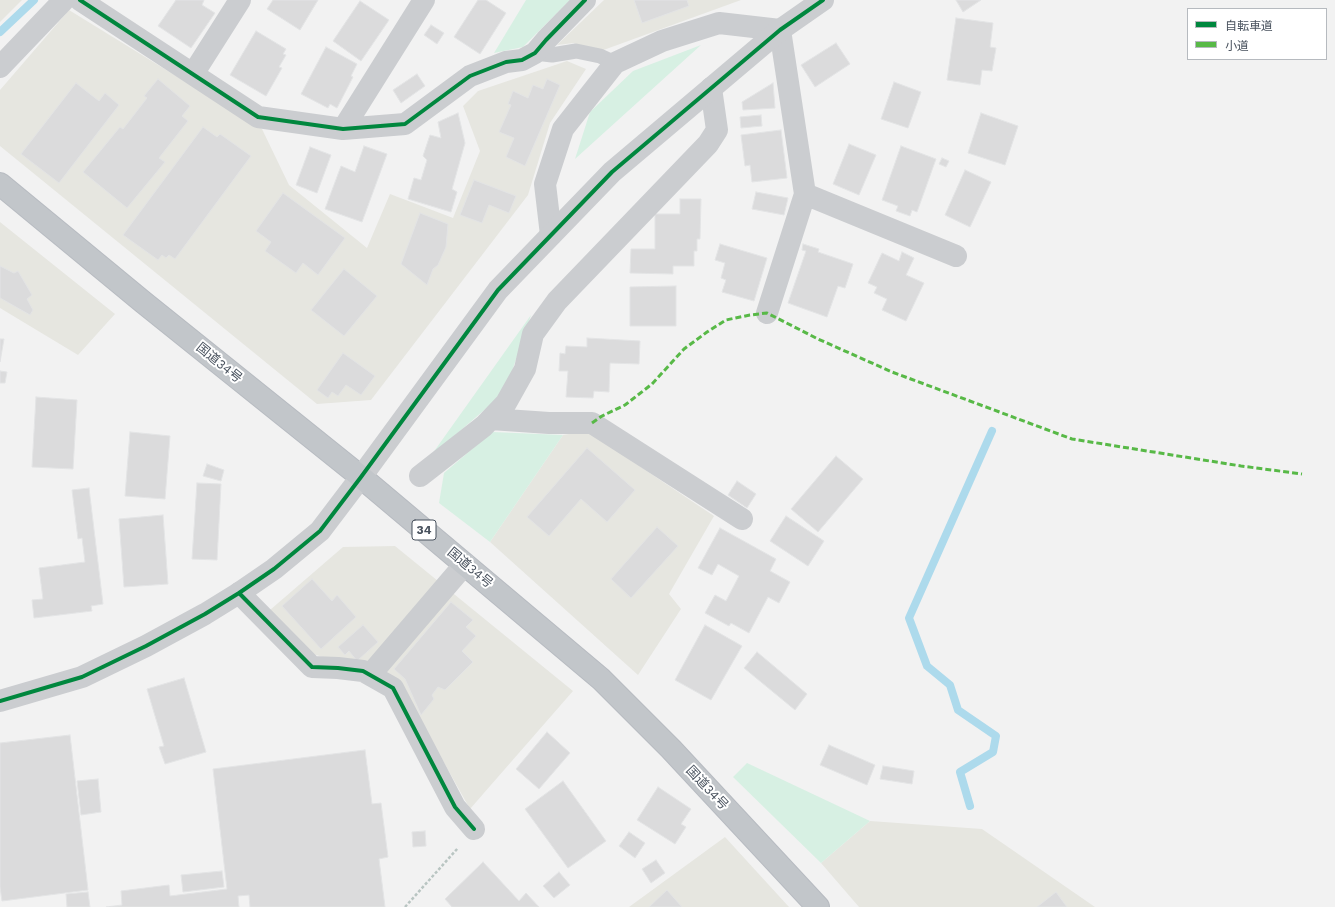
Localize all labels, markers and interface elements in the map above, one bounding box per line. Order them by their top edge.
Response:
legend [1187,8,1327,60]
text: 自転車道 [1225,19,1273,33]
text: 小道 [1225,39,1249,53]
street label: 国道34号 [193,340,245,386]
road number: 34 [412,520,436,540]
street label: 国道34号 [444,545,496,591]
street label: 国道34号 [683,763,731,813]

